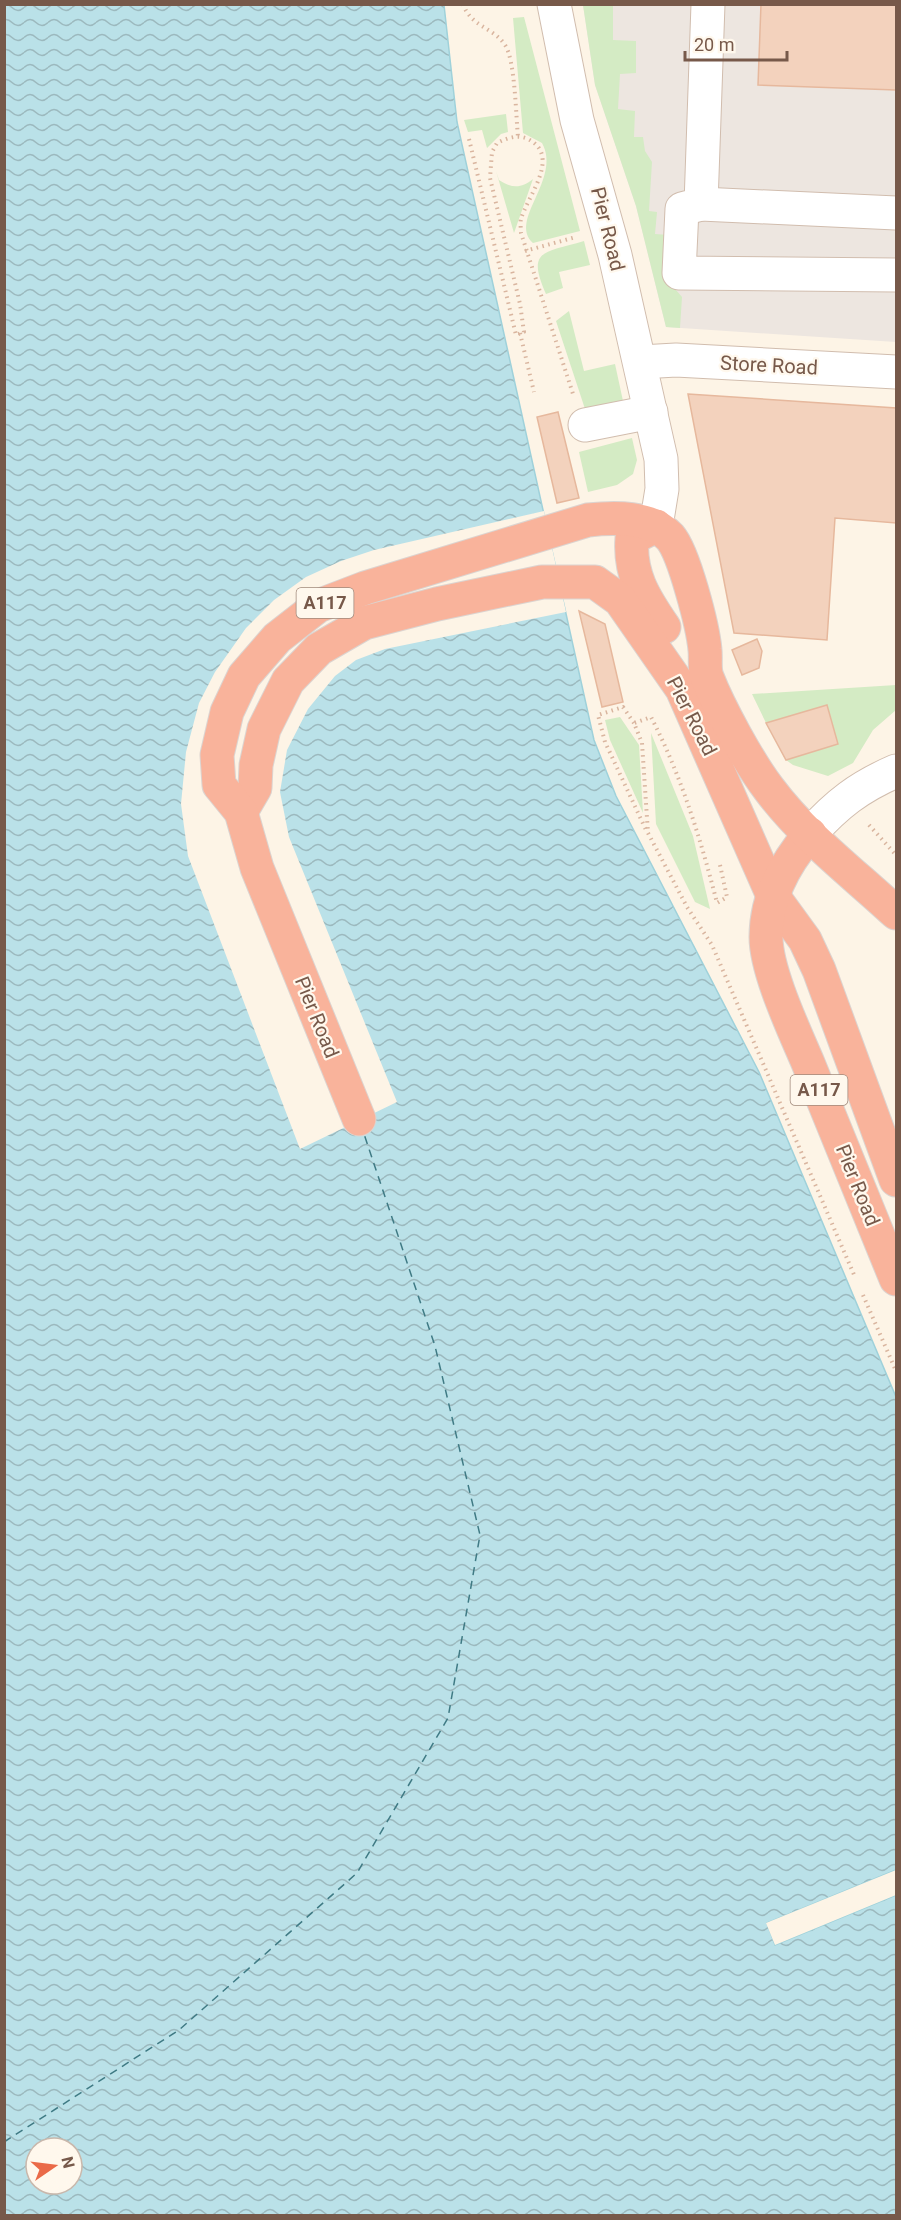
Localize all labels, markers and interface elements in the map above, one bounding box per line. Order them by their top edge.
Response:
scale bar [685,24,787,62]
text: 20 m [694,34,734,55]
street label: Pier Road [586,185,630,273]
street label: Store Road [720,350,818,380]
road number: A117 [296,588,354,618]
street label: Pier Road [662,672,722,760]
street label: Pier Road [290,973,344,1061]
road number: A117 [790,1075,848,1105]
street label: Pier Road [831,1141,885,1229]
north arrow [24,2136,84,2196]
text: N [57,2155,79,2170]

